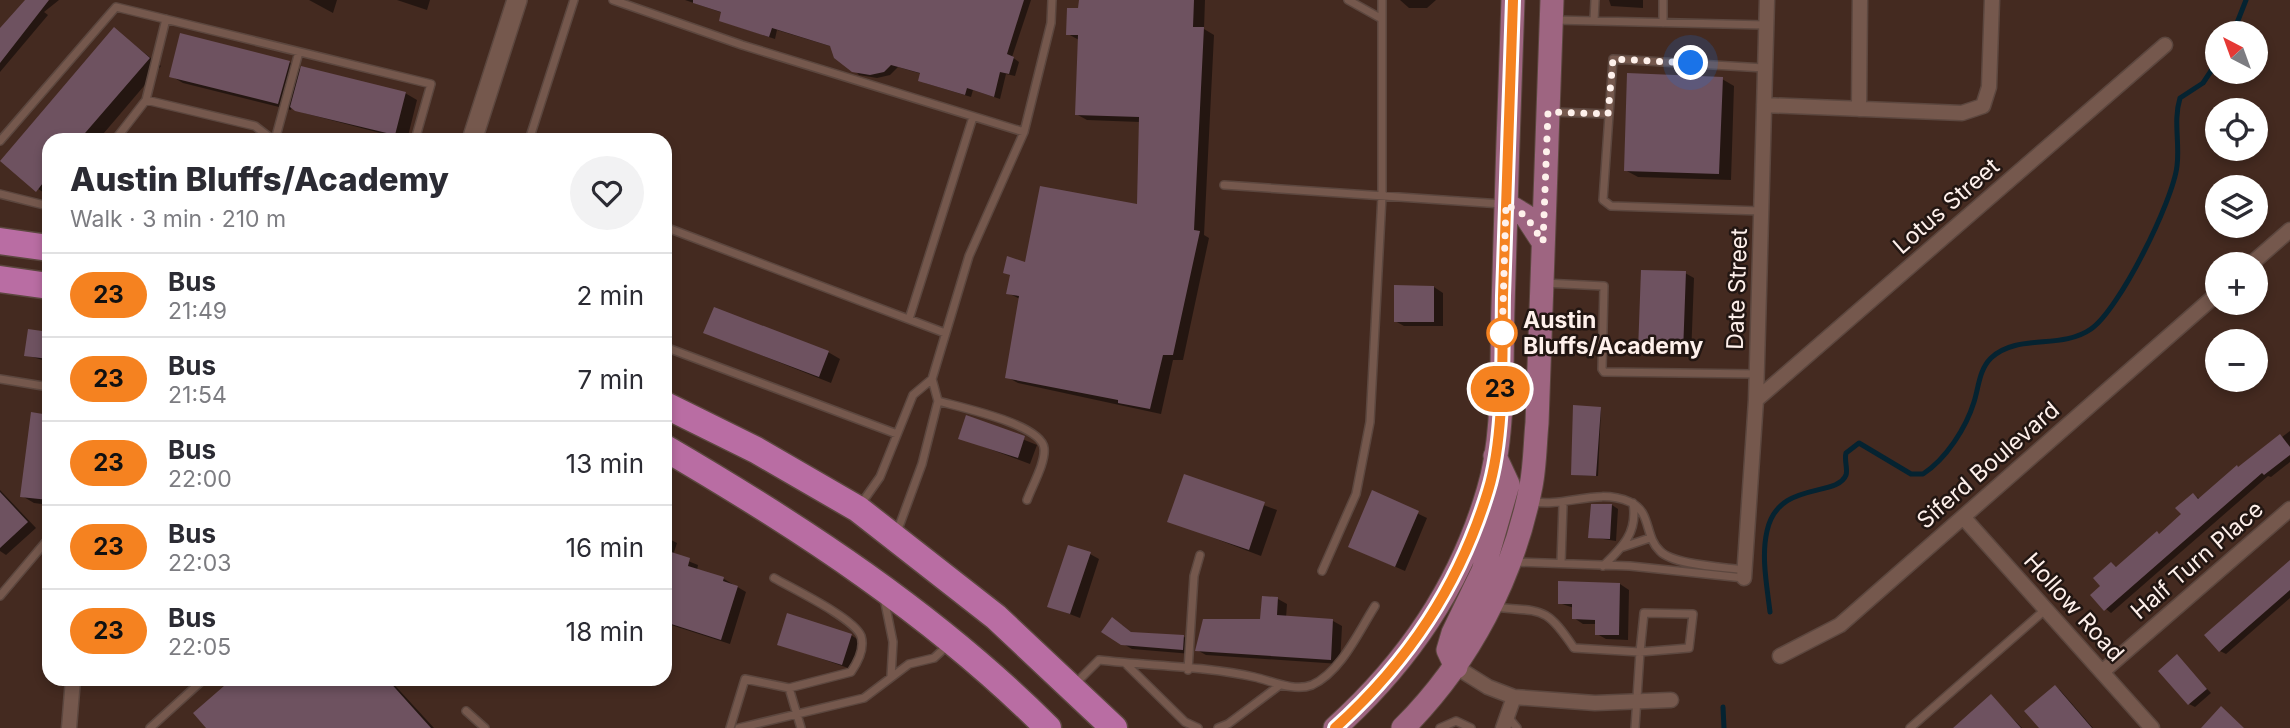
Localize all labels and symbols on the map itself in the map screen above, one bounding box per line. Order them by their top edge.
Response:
north arrow [2205,21,2268,84]
your location [1673,45,1708,80]
street label: Lotus Street [1887,152,2005,260]
street label: Date Street [1721,227,1753,350]
place label: Austin Bluffs/Academy [1523,306,1704,360]
marker: Austin Bluffs/Academy [1487,318,1517,348]
line badge: 23 [1468,366,1532,412]
street label: Siferd Boulevard [1911,396,2065,534]
street label: Half Turn Place [2125,495,2269,625]
street label: Hollow Road [2018,547,2130,667]

